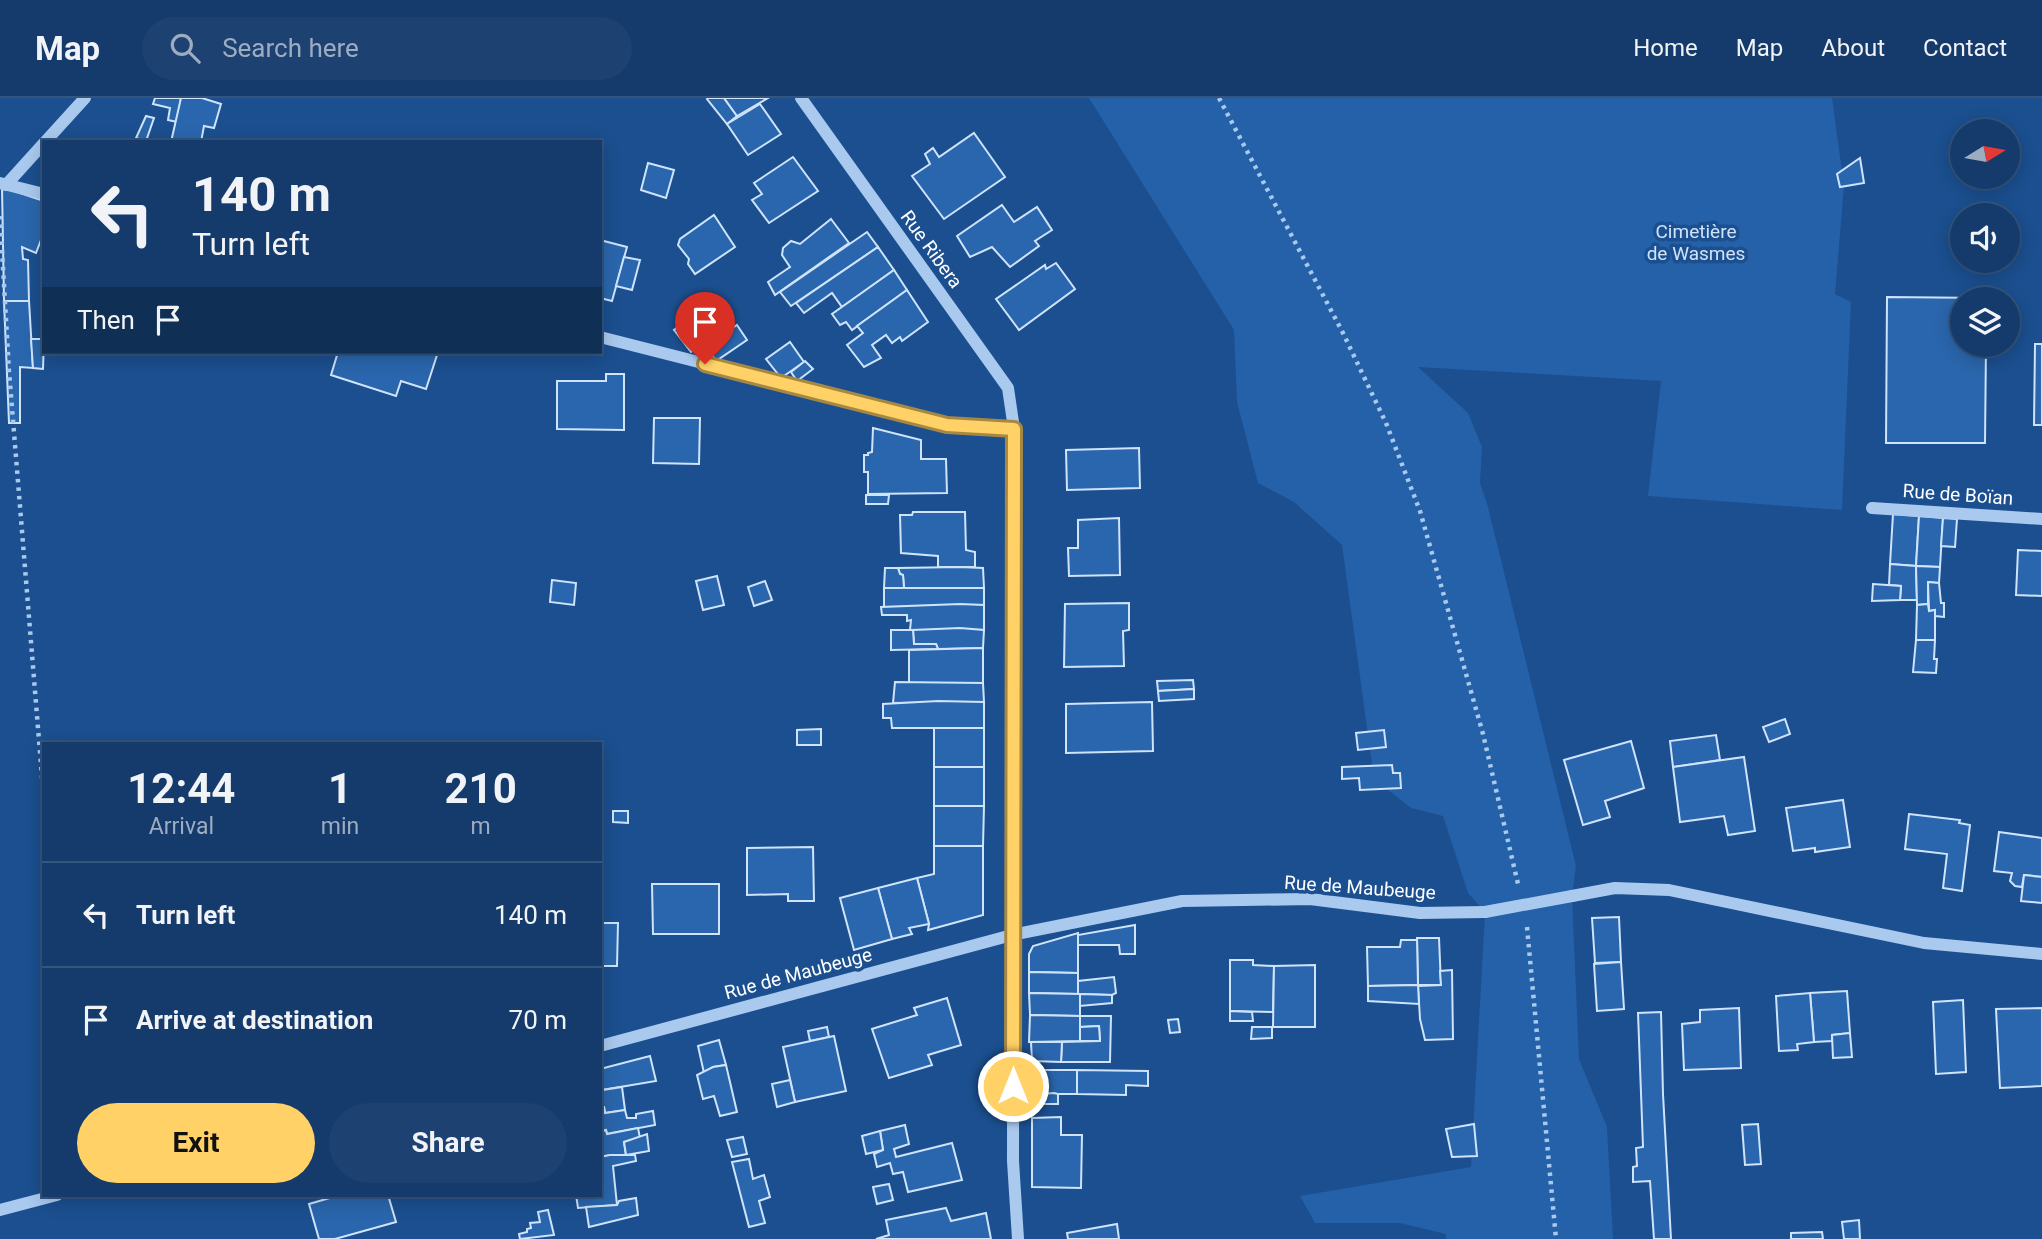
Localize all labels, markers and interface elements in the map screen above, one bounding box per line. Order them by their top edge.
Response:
search box [142,17,632,80]
text: Map [35,29,100,68]
icon: search [166,29,204,67]
text: Search here [222,33,359,63]
text: Home [1633,34,1698,62]
text: Map [1736,34,1783,62]
text: About [1821,34,1885,62]
text: Contact [1923,34,2007,62]
north arrow [1950,119,2020,189]
map controls [1950,119,2020,357]
text: 140 m [192,166,331,223]
icon: left [77,168,168,259]
button: sound [1950,203,2020,273]
street label: Rue Ribera [896,206,967,293]
park label: Cimetière de Wasmes [1647,220,1745,265]
text: Turn left [192,225,310,263]
button: layers [1950,287,2020,357]
pin [675,292,735,364]
icon: arrive [149,301,187,339]
icon: arrive [686,303,724,341]
text: Then [77,305,135,335]
street label: Rue de Boïan [1902,479,2014,510]
text: 12:44 [127,764,235,813]
text: 1 [328,764,352,813]
text: 210 [444,764,517,813]
text: Arrival [149,813,214,840]
text: min [321,813,359,840]
text: m [471,813,491,840]
street label: Rue de Maubeuge [1283,871,1437,904]
icon: left [77,896,115,934]
text: Turn left [136,900,235,930]
text: 140 m [494,900,567,930]
street label: Rue de Maubeuge [722,943,874,1004]
icon: arrive [77,1001,115,1039]
text: Arrive at destination [136,1005,373,1035]
text: 70 m [509,1005,567,1035]
position arrow [976,1049,1050,1123]
button: Exit [77,1103,315,1183]
button: Share [329,1103,567,1183]

